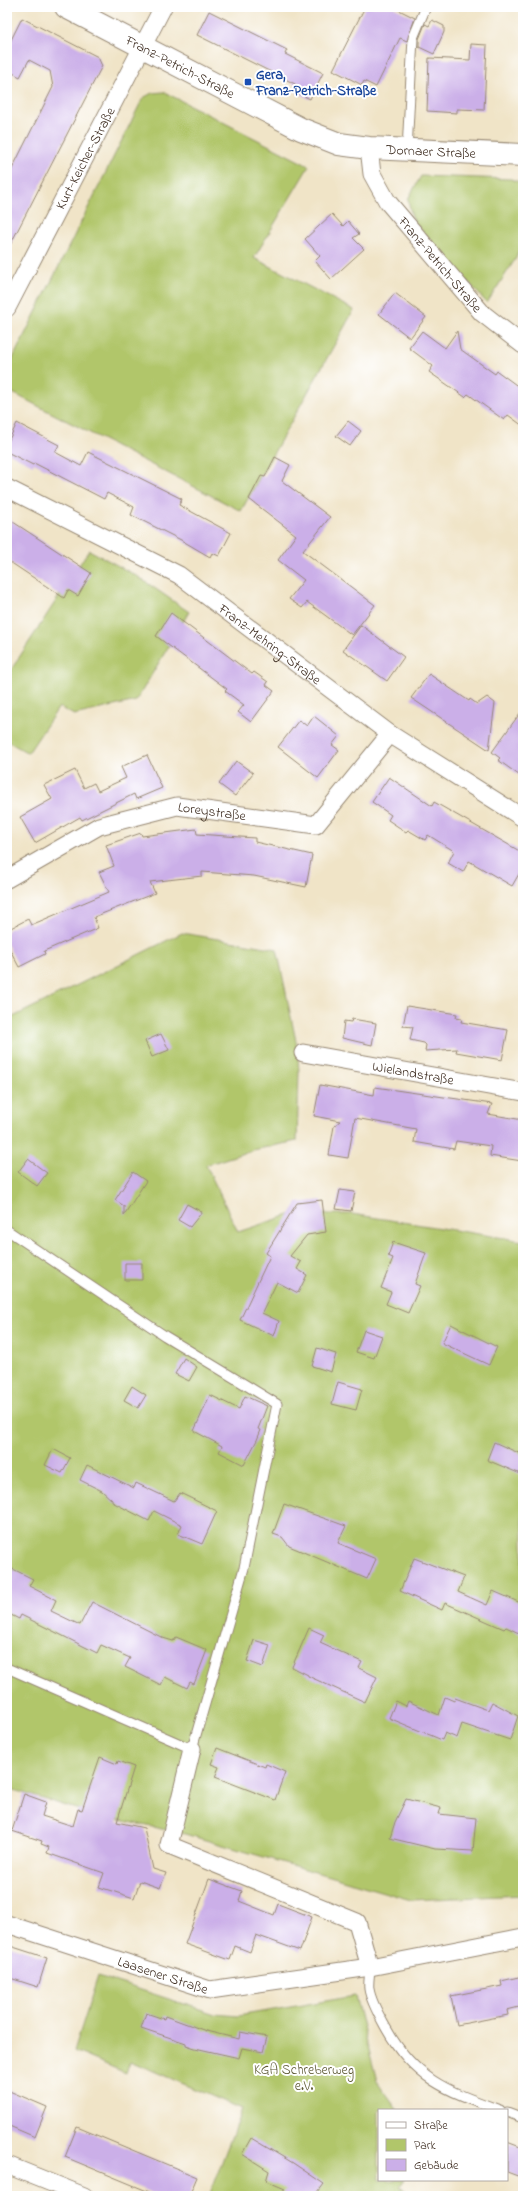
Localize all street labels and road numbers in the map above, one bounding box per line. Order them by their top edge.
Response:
street label: Franz-Petrich-Straße [121,30,239,105]
street label: Kurt-Keicher-Straße [51,103,122,213]
street label: Dornaer Straße [385,140,477,165]
street label: Franz-Petrich-Straße [392,212,487,318]
street label: Franz-Mehring-Straße [213,599,326,691]
street label: Loreystraße [177,797,248,827]
street label: Wielandstraße [371,1056,456,1092]
street label: Laasener Straße [115,1952,211,2001]

